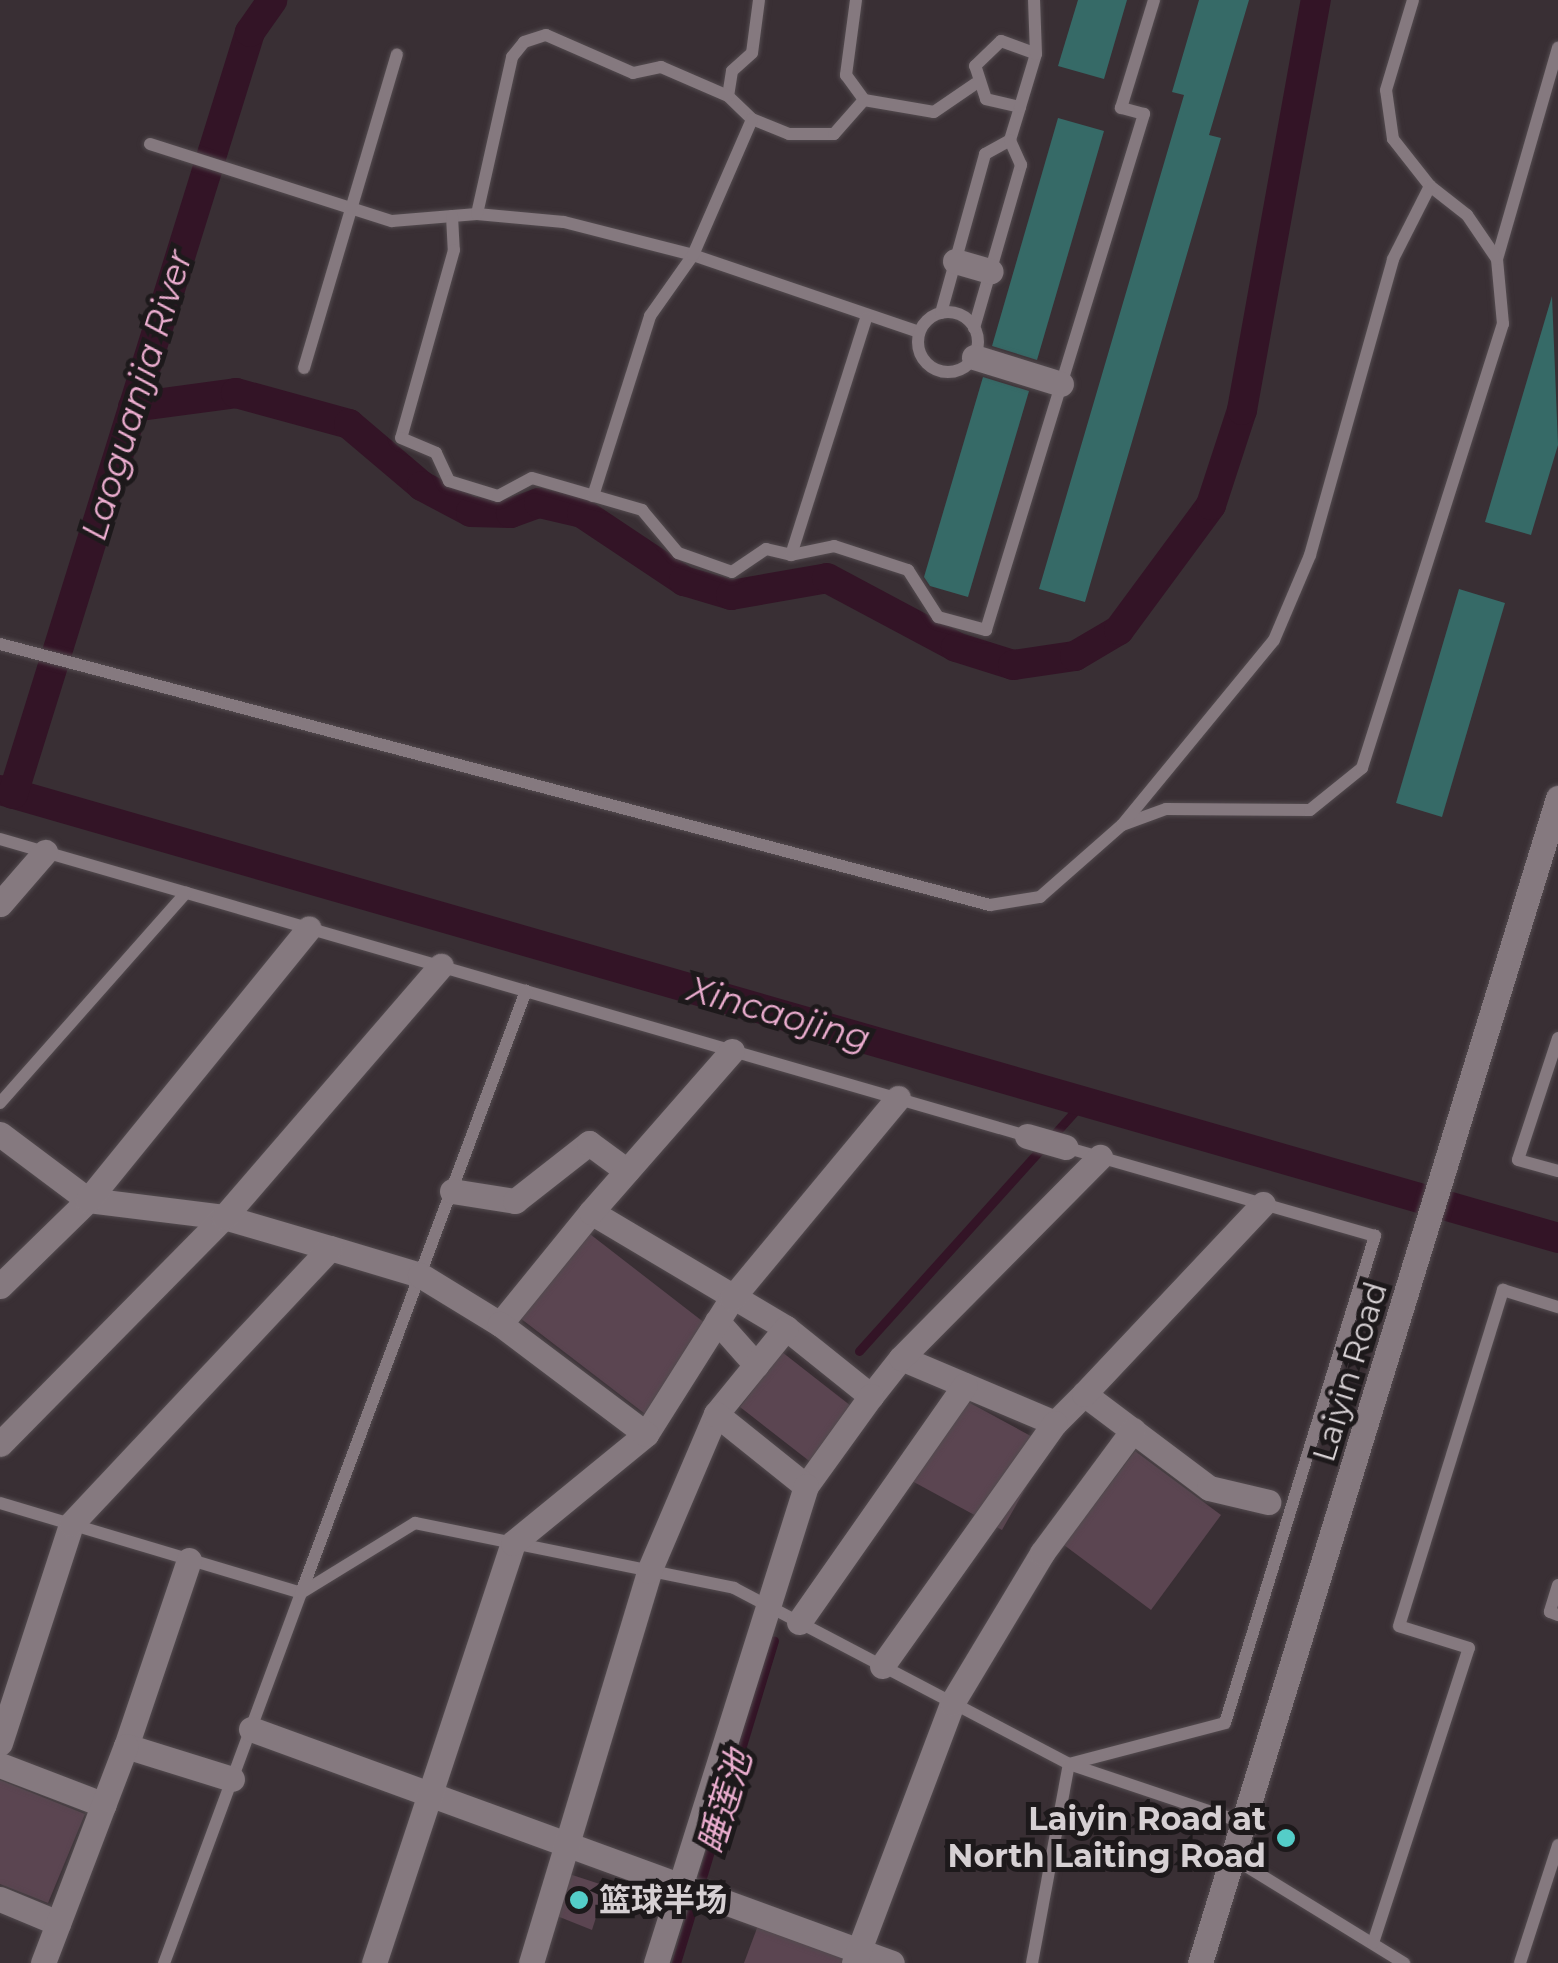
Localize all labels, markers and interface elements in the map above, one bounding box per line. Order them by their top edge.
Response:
water label: Laoguanjia River [73,245,201,545]
water label: Xincaojing [683,968,875,1060]
street label: Laiyin Road [1304,1278,1396,1466]
water label: 睡莲池 [690,1746,760,1858]
place label: Laiyin Road at North Laiting Road [948,1801,1266,1876]
marker: Laiyin Road at North Laiting Road [1275,1827,1297,1849]
place label: 篮球半场 [599,1881,727,1919]
marker: 篮球半场 [568,1889,590,1911]

